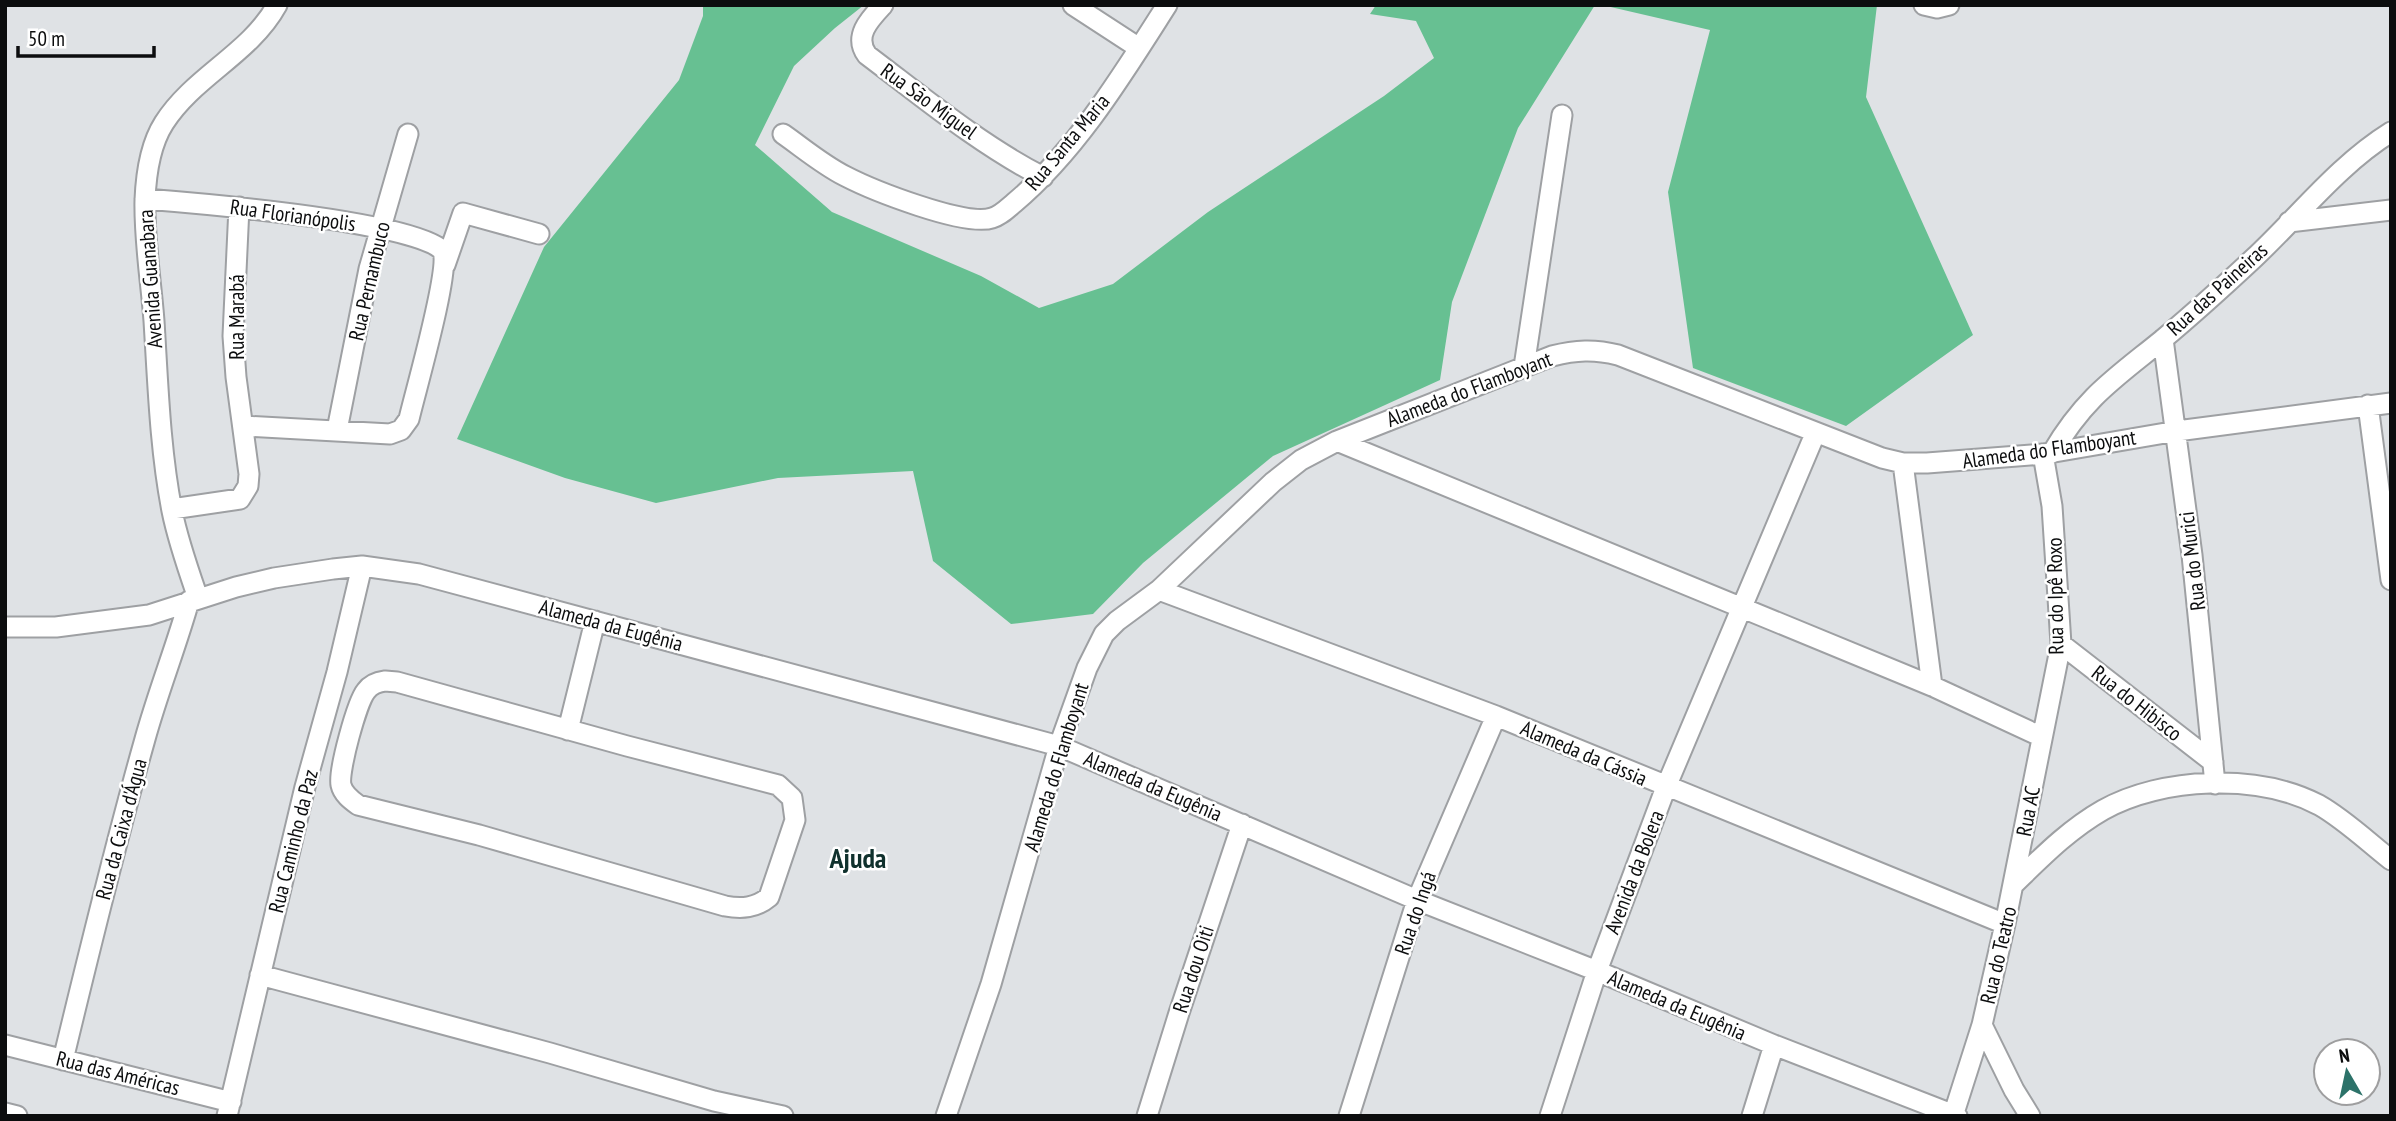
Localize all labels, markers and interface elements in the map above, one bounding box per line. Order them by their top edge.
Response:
scale bar [18,14,154,58]
text: 50 m [28,25,65,52]
street label: Rua São Miguel [875,57,983,145]
street label: Rua Santa Maria [1019,88,1115,196]
street label: Rua Florianópolis [229,193,357,237]
street label: Avenida Guanabara [132,209,168,349]
street label: Rua Pernambuco [342,219,396,343]
street label: Rua das Paineiras [2161,237,2273,341]
street label: Rua Marabá [223,274,250,360]
street label: Alameda do Flamboyant [1382,345,1556,433]
street label: Alameda do Flamboyant [1960,423,2138,475]
street label: Rua do Murici [2173,510,2211,612]
street label: Rua do Ipê Roxo [2040,537,2070,655]
street label: Alameda da Eugênia [536,593,686,657]
street label: Rua do Hibisco [2086,659,2188,747]
street label: Alameda do Flamboyant [1018,679,1095,855]
street label: Alameda da Cássia [1517,714,1651,792]
street label: Alameda da Eugênia [1080,745,1226,827]
street label: Rua da Caixa d'Água [89,756,153,902]
street label: Rua Caminho da Paz [262,767,324,915]
street label: Rua AC [2010,783,2046,838]
street label: Avenida da Bolera [1598,806,1670,938]
district label: Ajuda [829,839,886,876]
street label: Rua do Ingá [1388,868,1442,958]
street label: Rua do Teatro [1974,904,2022,1006]
street label: Rua dou Oiti [1166,922,1220,1016]
street label: Alameda da Eugênia [1604,964,1750,1046]
north arrow [2312,1037,2382,1107]
text: N [2337,1043,2351,1068]
street label: Rua das Américas [54,1045,182,1101]

